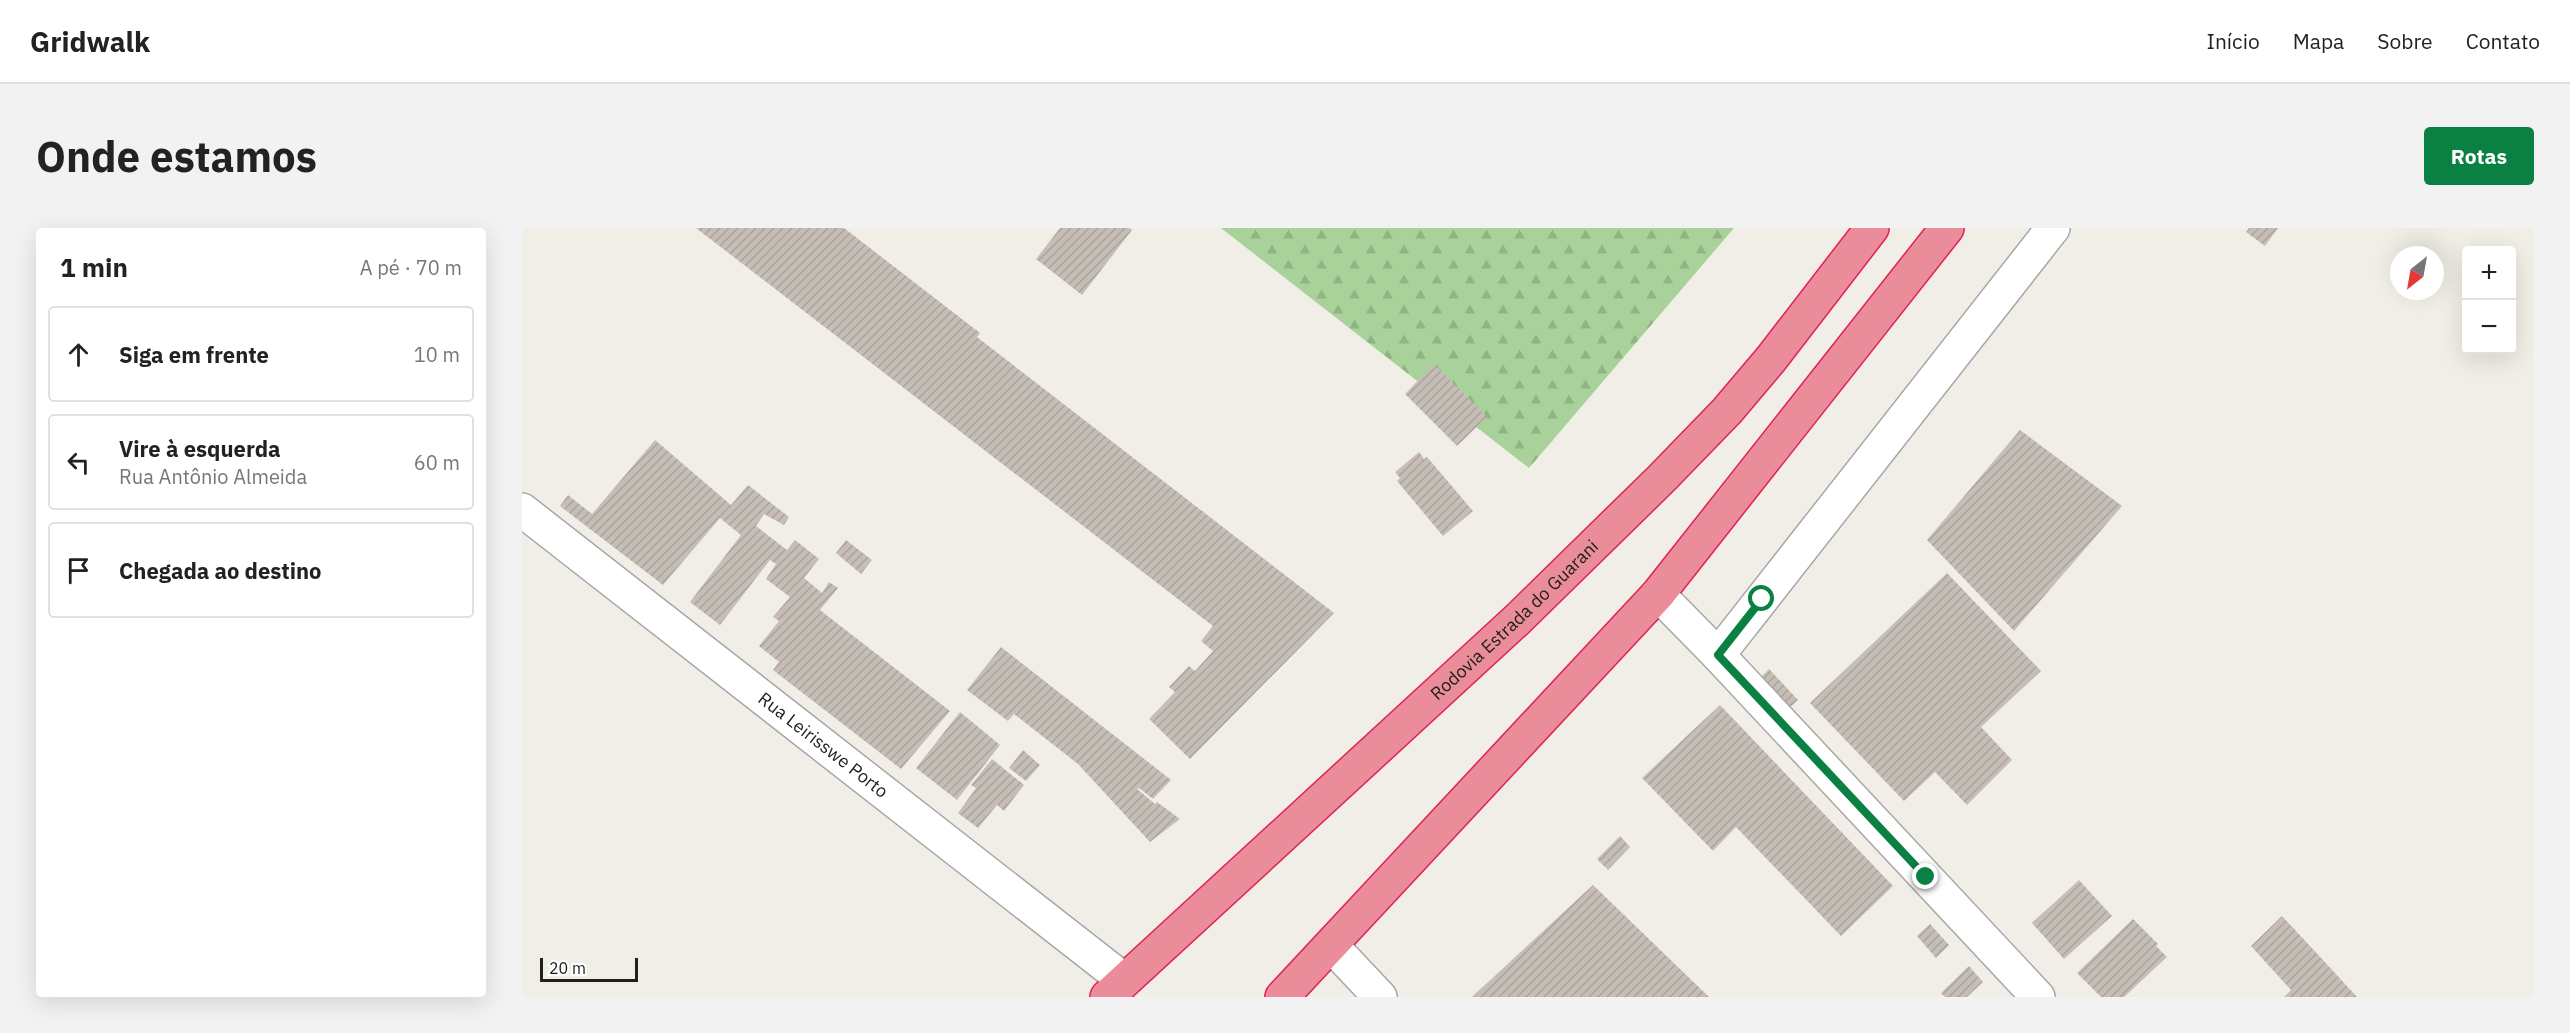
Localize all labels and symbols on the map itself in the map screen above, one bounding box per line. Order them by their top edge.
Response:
north arrow [2390,246,2444,300]
street label: Rodovia Estrada do Guarani [1425,535,1603,705]
route start [1748,585,1774,611]
street label: Rua Leirisswe Porto [754,687,893,803]
route end [1912,863,1938,889]
scale bar [540,955,638,982]

